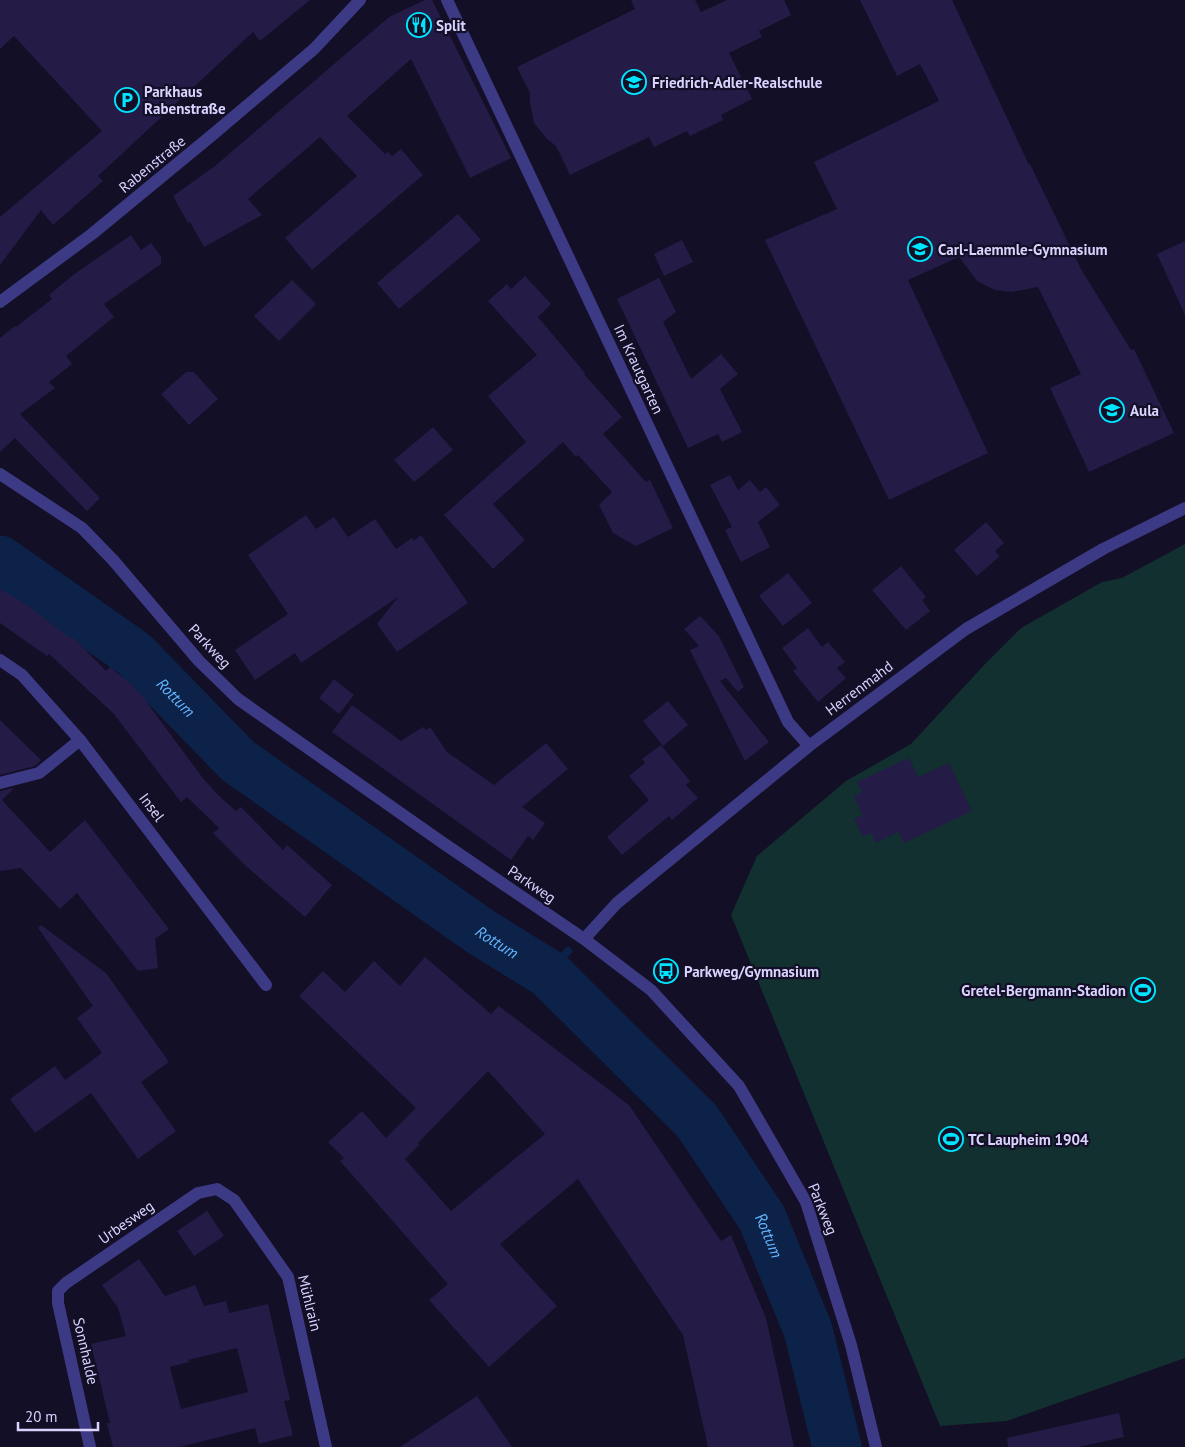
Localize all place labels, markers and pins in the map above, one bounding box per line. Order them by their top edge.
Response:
restaurant icon: Split [406,12,432,38]
place label: Split [436,16,466,35]
school or university icon: Friedrich-Adler-Realschule [621,69,647,95]
place label: Friedrich-Adler-Realschule [652,73,823,92]
place label: Parkhaus Rabenstraße [144,82,226,118]
parking icon: Parkhaus Rabenstraße [114,87,140,113]
school or university icon: Carl-Laemmle-Gymnasium [907,236,933,262]
place label: Carl-Laemmle-Gymnasium [938,240,1108,259]
school or university icon: Aula [1099,397,1125,423]
place label: Aula [1130,401,1159,420]
bus stop icon: Parkweg/Gymnasium [653,958,679,984]
place label: Parkweg/Gymnasium [684,962,819,981]
sports icon: Gretel-Bergmann-Stadion [1130,977,1156,1003]
place label: Gretel-Bergmann-Stadion [961,981,1126,1000]
sports icon: TC Laupheim 1904 [938,1126,964,1152]
place label: TC Laupheim 1904 [968,1130,1089,1149]

